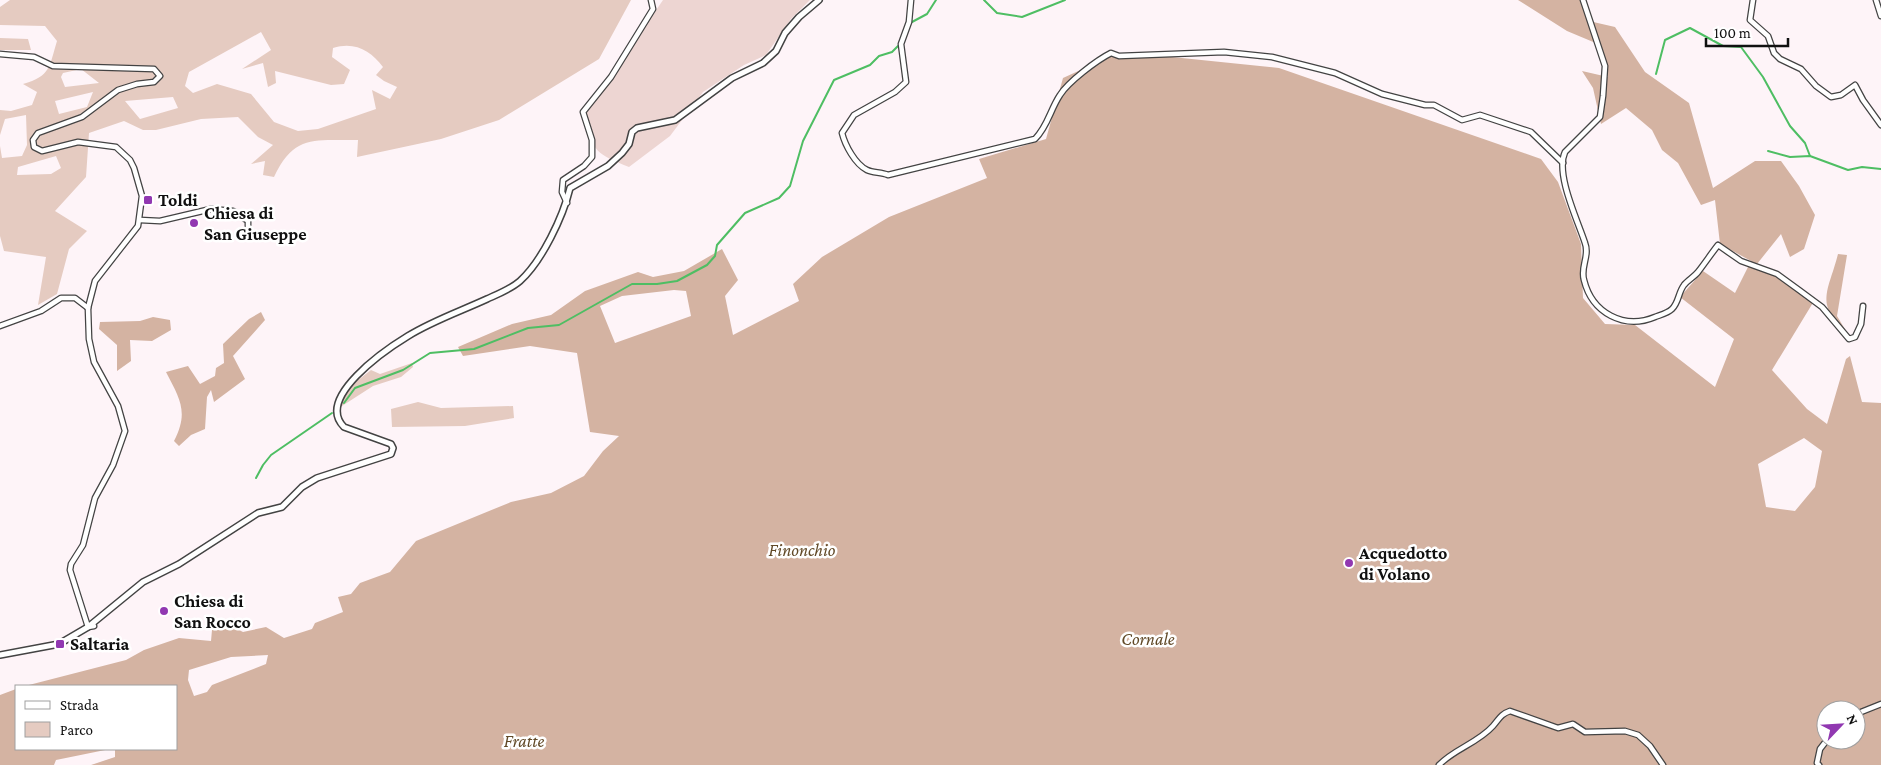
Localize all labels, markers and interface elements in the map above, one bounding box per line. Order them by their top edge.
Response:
scale bar [1706,15,1788,47]
text: 100 m [1714,25,1751,41]
place label: Toldi [158,190,199,210]
marker: Toldi [142,194,154,206]
place label: Chiesa di San Giuseppe [204,203,307,244]
marker: Chiesa di San Giuseppe [188,217,200,229]
park label: Finonchio [768,540,836,560]
place label: Acquedotto di Volano [1358,543,1447,584]
marker: Acquedotto di Volano [1343,557,1355,569]
place label: Chiesa di San Rocco [174,591,251,632]
marker: Chiesa di San Rocco [158,605,170,617]
park label: Cornale [1121,629,1175,649]
place label: Saltaria [70,634,130,654]
marker: Saltaria [54,638,66,650]
legend [15,685,178,750]
text: Strada [60,697,99,713]
north arrow [1816,700,1866,750]
text: N [1844,712,1862,728]
text: Parco [60,722,93,738]
park label: Fratte [504,731,544,751]

